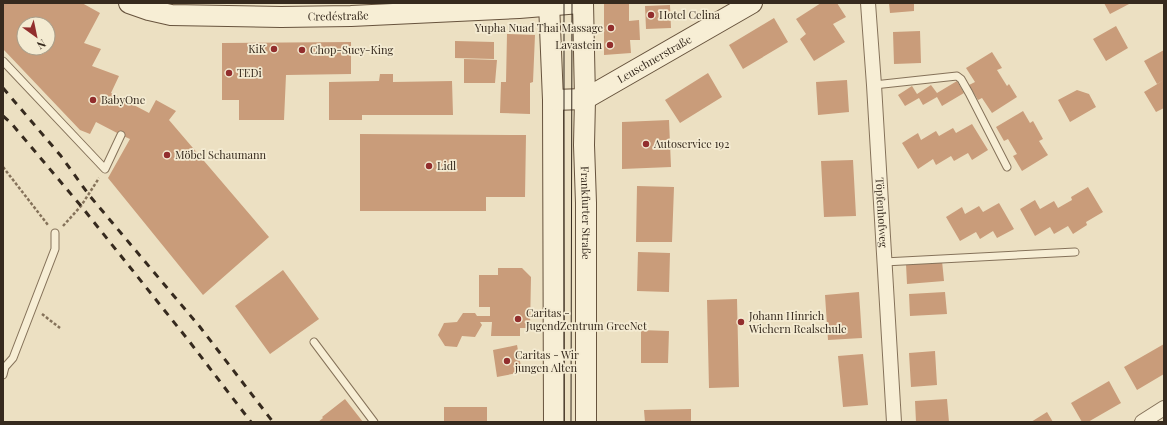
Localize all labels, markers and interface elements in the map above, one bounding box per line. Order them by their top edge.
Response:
street label: Credéstraße [308,7,369,24]
place label: Hotel Celina [659,7,721,22]
marker: Hotel Celina [646,10,656,20]
north arrow [16,16,56,56]
place label: Yupha Nuad Thai Massage [474,20,603,35]
marker: Yupha Nuad Thai Massage [606,23,616,33]
street label: Leuschnerstraße [614,31,694,86]
text: N [34,36,49,53]
place label: Lavastein [555,37,602,52]
marker: Lavastein [605,40,615,50]
place label: KiK [248,41,267,56]
place label: Chop-Suey-King [310,42,393,57]
marker: KiK [269,44,279,54]
marker: Chop-Suey-King [297,45,307,55]
place label: TEDi [237,65,262,80]
marker: TEDi [224,68,234,78]
place label: BabyOne [101,92,146,107]
marker: BabyOne [88,95,98,105]
place label: Autoservice 192 [653,136,729,151]
marker: Autoservice 192 [641,139,651,149]
place label: Möbel Schaumann [175,147,266,162]
marker: Möbel Schaumann [162,150,172,160]
place label: Lidl [437,158,456,173]
marker: Lidl [424,161,434,171]
street label: Frankfurter Straße [578,166,594,260]
street label: Töpfenhofweg [872,177,892,248]
place label: Caritas - JugendZentrum GreeNet [525,305,647,333]
place label: Johann Hinrich Wichern Realschule [748,308,847,336]
marker: Caritas - JugendZentrum GreeNet [513,314,523,324]
marker: Johann Hinrich Wichern Realschule [736,317,746,327]
place label: Caritas - Wir jungen Alten [514,347,579,375]
marker: Caritas - Wir jungen Alten [502,356,512,366]

